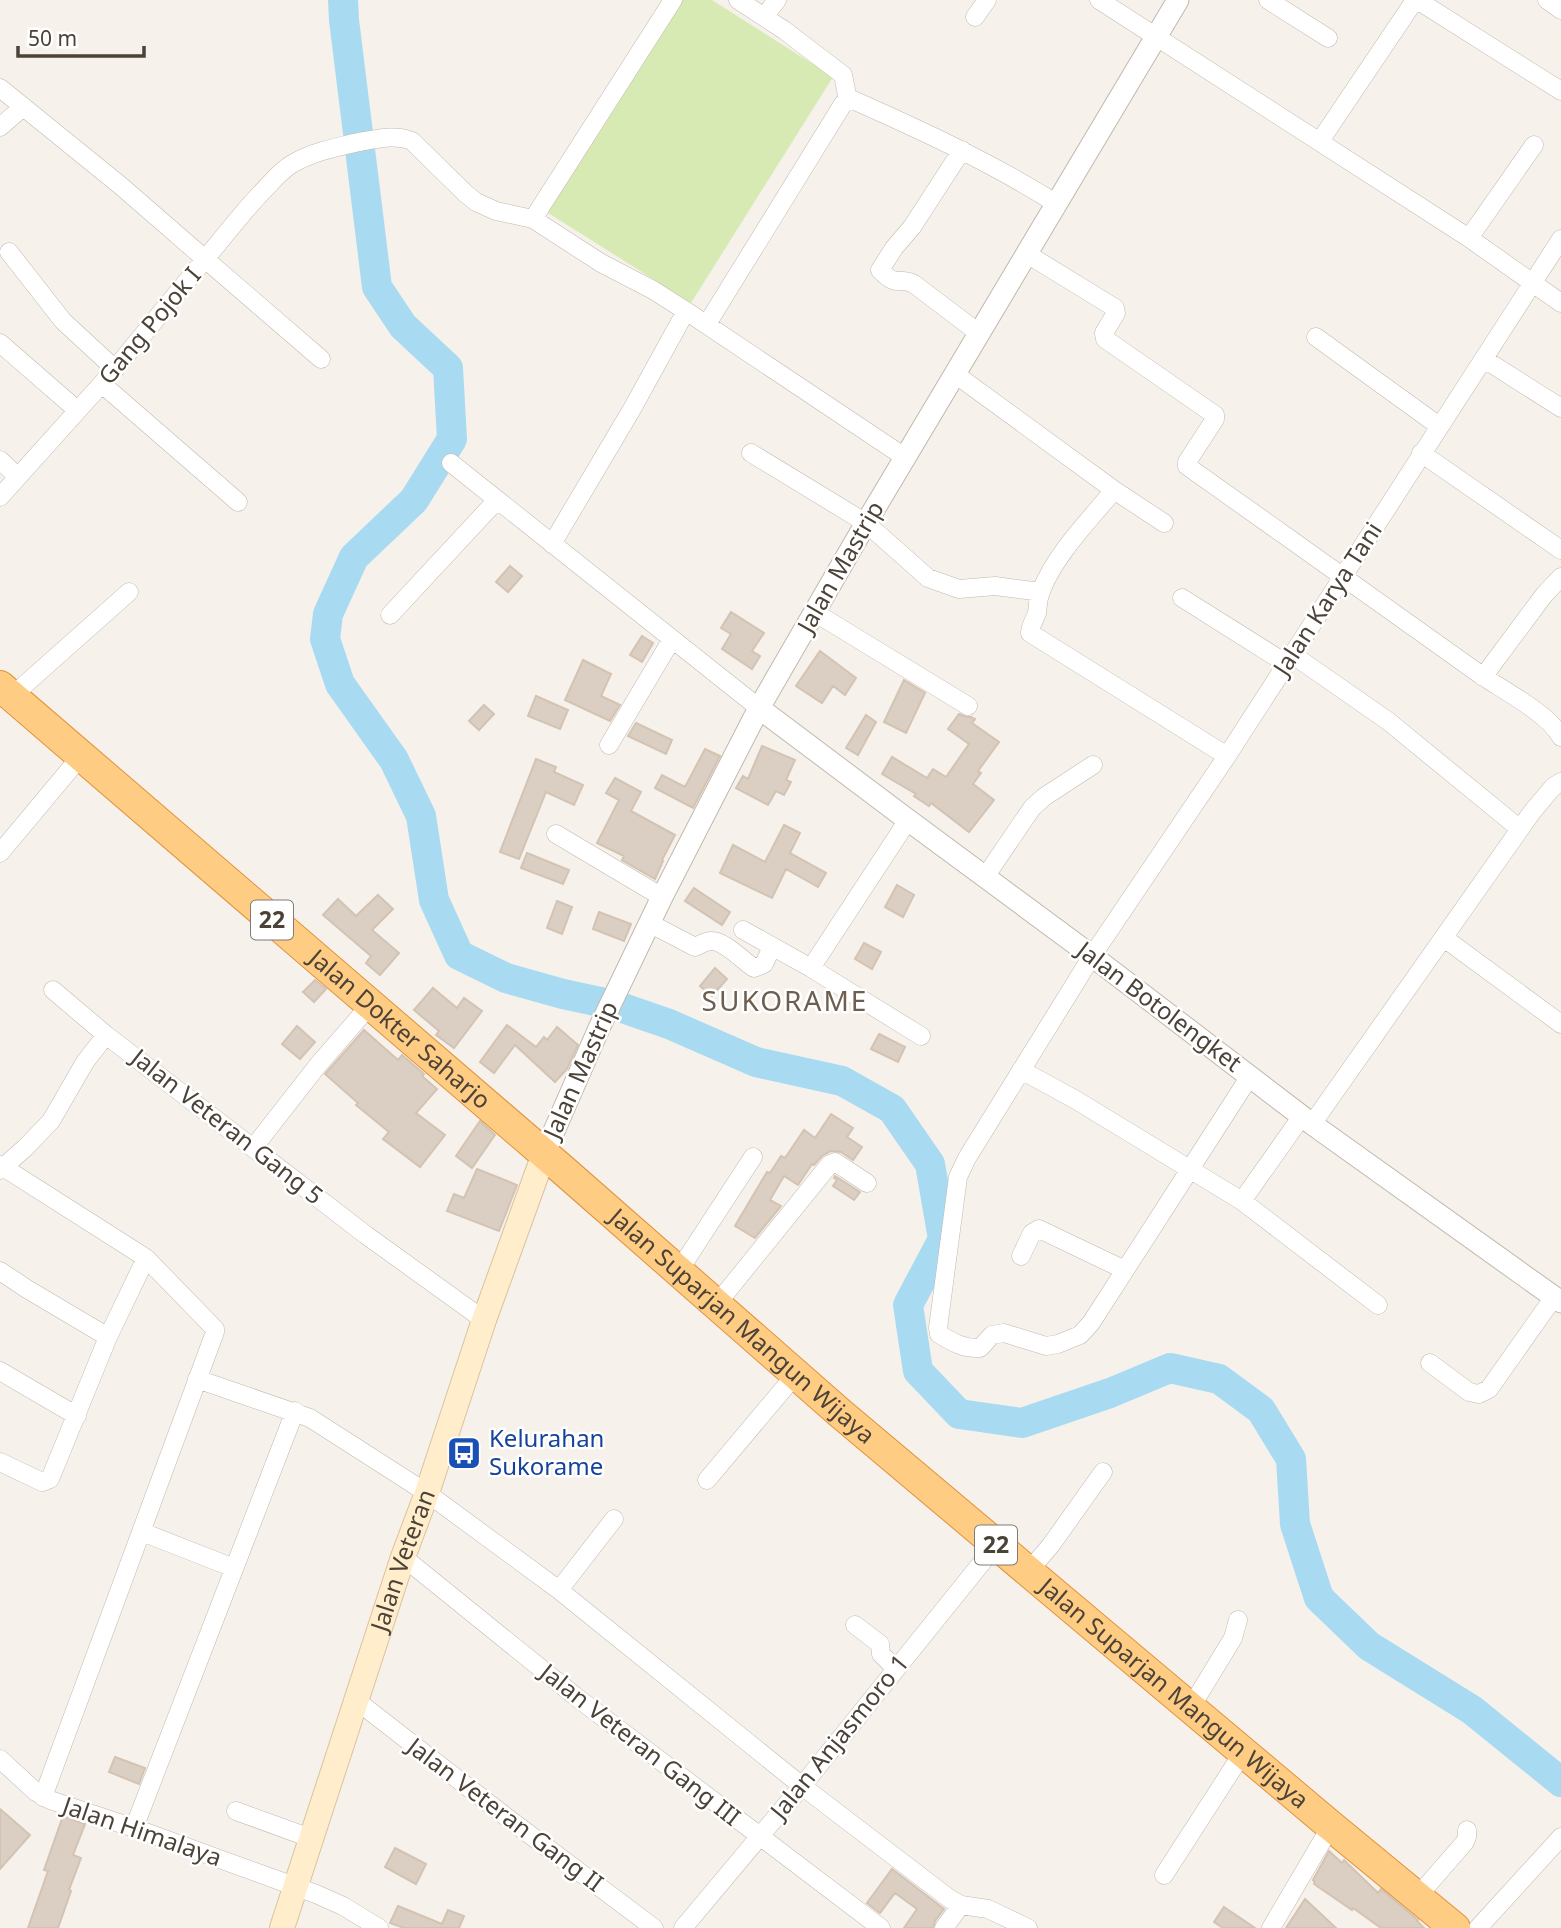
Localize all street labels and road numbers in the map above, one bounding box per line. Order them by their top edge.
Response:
street label: Gang Pojok I [90,259,208,391]
street label: Jalan Mastrip [788,494,891,640]
street label: Jalan Karya Tani [1264,515,1389,683]
road number: 22 [251,900,293,939]
street label: Jalan Botolengket [1069,932,1249,1079]
street label: Jalan Dokter Saharjo [301,940,498,1116]
street label: Jalan Mastrip [534,996,625,1145]
street label: Jalan Veteran Gang 5 [124,1039,331,1211]
street label: Jalan Suparjan Mangun Wijaya [601,1199,882,1450]
street label: Jalan Veteran [361,1484,442,1637]
road number: 22 [975,1526,1017,1564]
street label: Jalan Suparjan Mangun Wijaya [1031,1568,1316,1815]
street label: Jalan Anjasmoro 1 [761,1647,916,1827]
street label: Jalan Veteran Gang III [532,1654,748,1832]
street label: Jalan Veteran Gang II [400,1728,611,1898]
street label: Jalan Himalaya [57,1787,226,1873]

